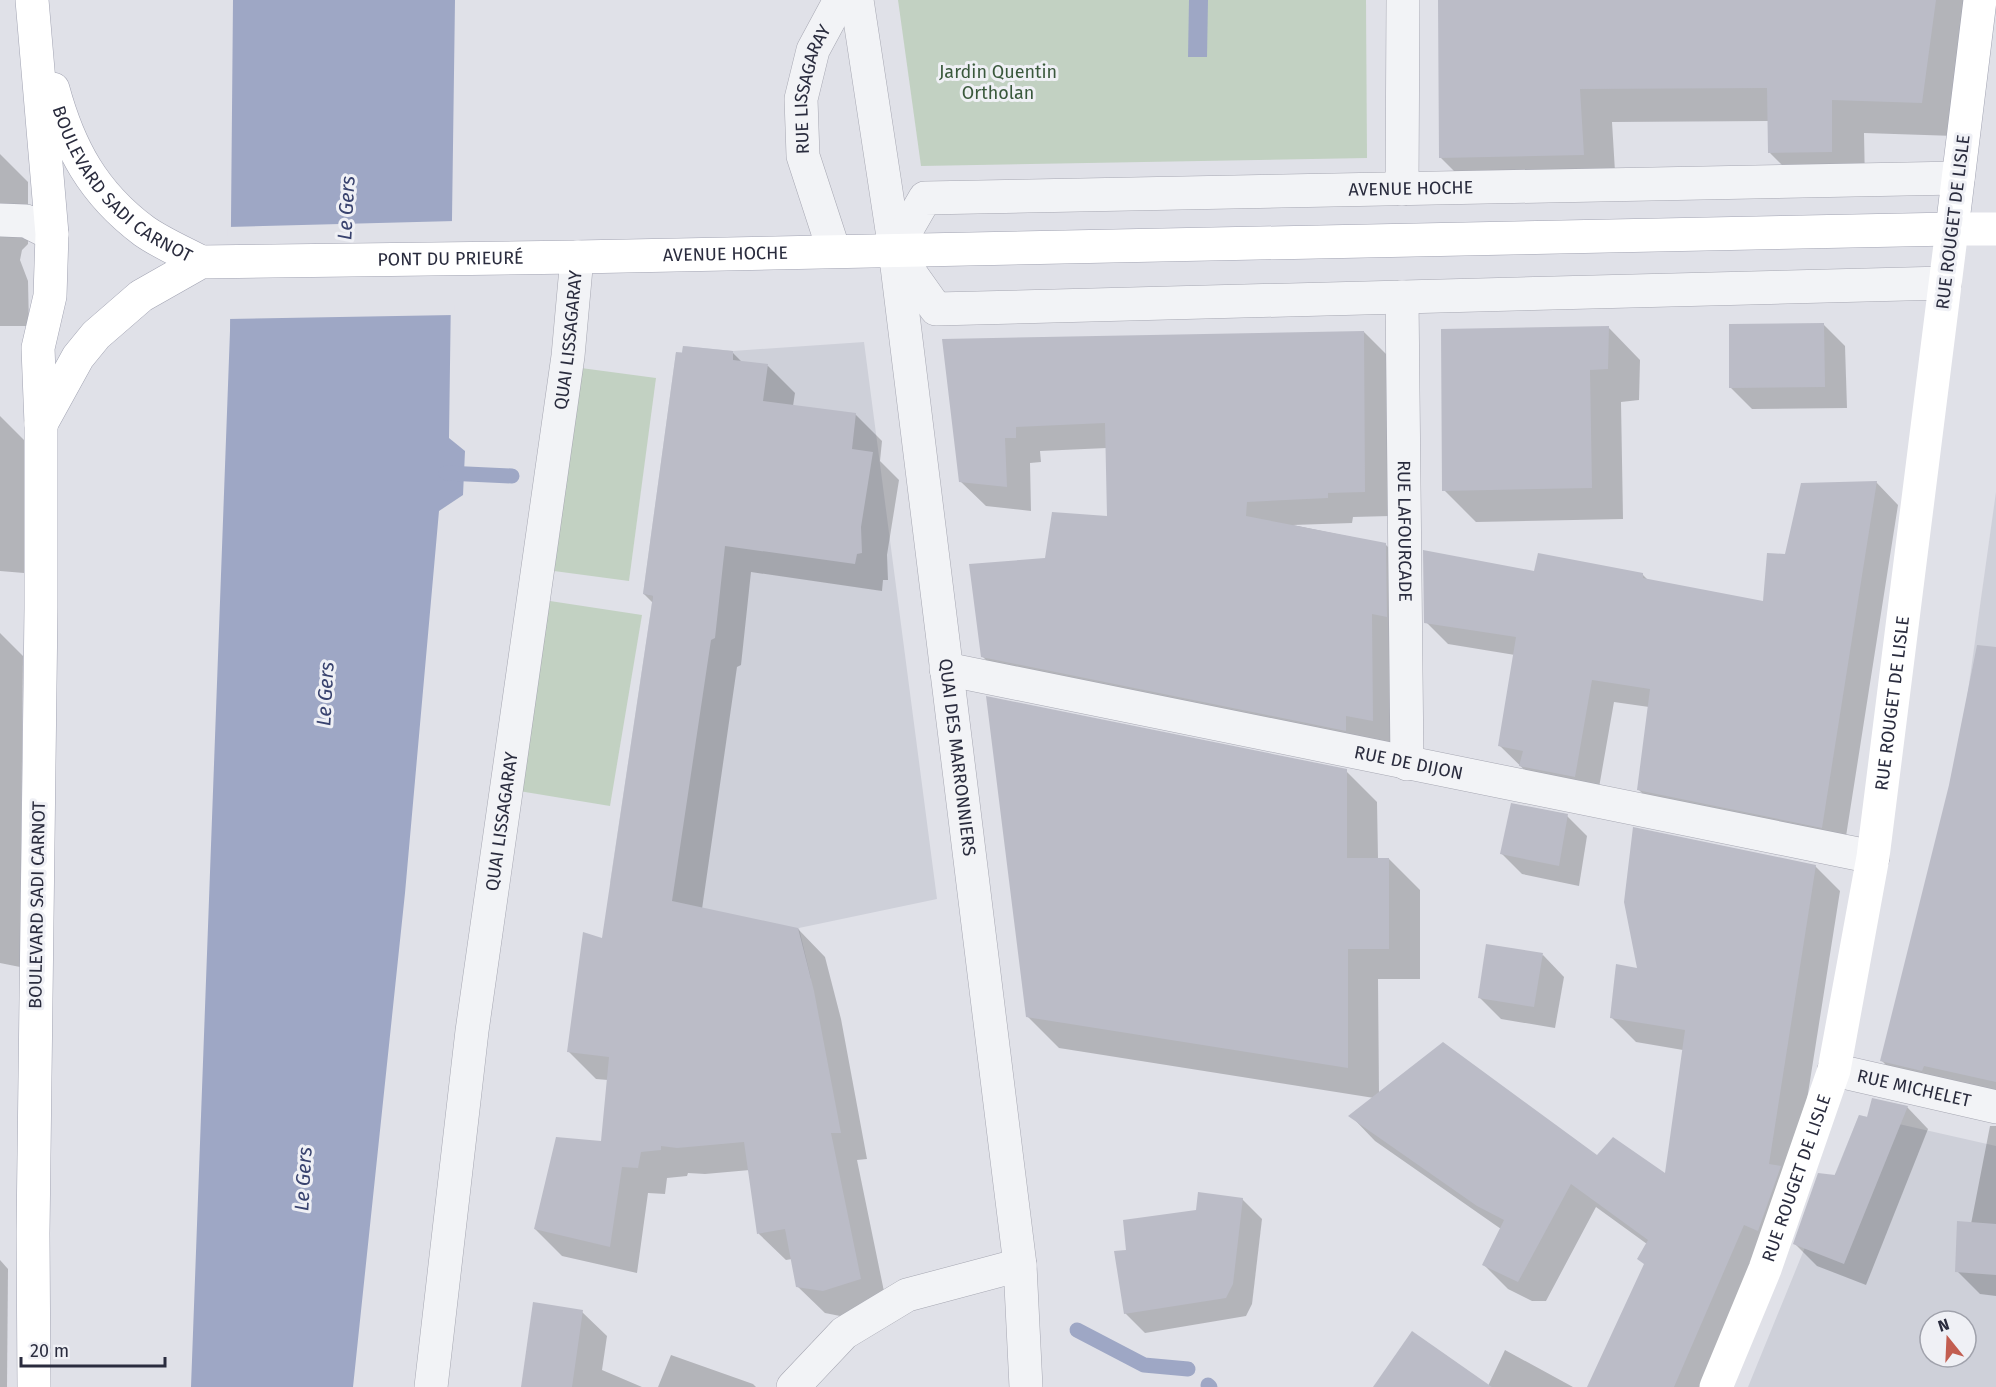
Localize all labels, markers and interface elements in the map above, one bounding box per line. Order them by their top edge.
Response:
street label: RUE LISSAGARAY [789,21,836,155]
park label: Jardin Quentin Ortholan [939,61,1057,104]
street label: BOULEVARD SADI CARNOT [48,103,197,267]
street label: RUE ROUGET DE LISLE [1931,133,1975,311]
water label: Le Gers [332,175,360,241]
street label: AVENUE HOCHE [1348,176,1474,201]
street label: AVENUE HOCHE [663,242,788,266]
street label: PONT DU PRIEURÉ [377,246,524,271]
street label: QUAI LISSAGARAY [549,269,587,411]
street label: RUE LAFOURCADE [1393,460,1416,602]
street label: RUE ROUGET DE LISLE [1870,614,1914,792]
street label: QUAI DES MARRONNIERS [934,657,981,858]
water label: Le Gers [311,661,339,727]
street label: RUE DE DIJON [1352,741,1465,785]
street label: QUAI LISSAGARAY [481,750,523,892]
street label: BOULEVARD SADI CARNOT [24,800,50,1009]
street label: RUE MICHELET [1855,1065,1974,1112]
street label: RUE ROUGET DE LISLE [1757,1091,1836,1265]
water label: Le Gers [289,1146,317,1212]
north arrow [1918,1309,1978,1369]
text: N [1936,1315,1951,1336]
scale bar [21,1330,165,1368]
text: 20 m [30,1340,69,1362]

